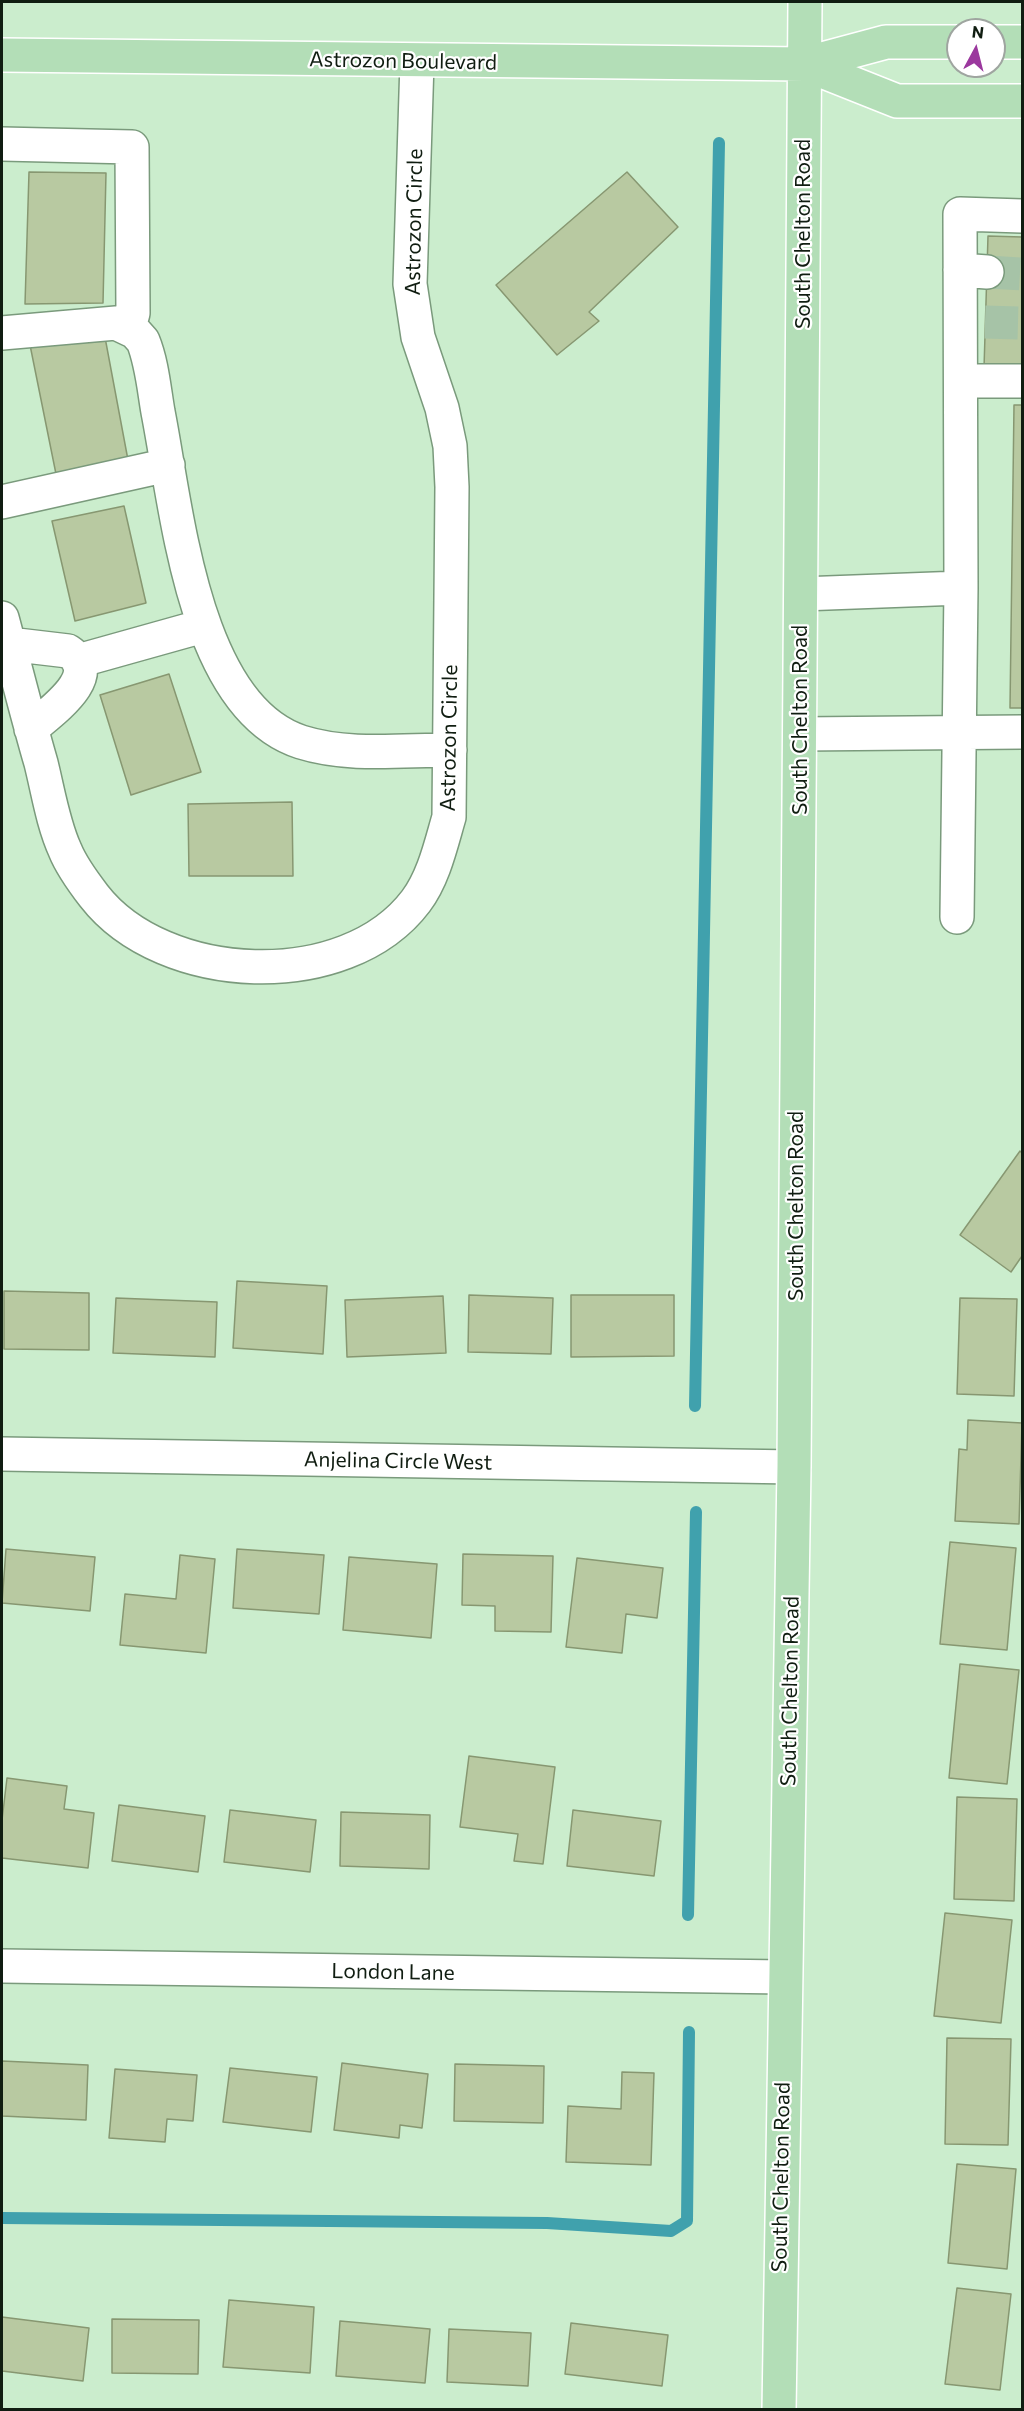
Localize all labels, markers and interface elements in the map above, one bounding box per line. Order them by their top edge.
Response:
north arrow [946,18,1006,78]
text: N [971,21,985,42]
street label: Astrozon Boulevard [309,47,497,75]
street label: South Chelton Road [790,139,816,329]
street label: Astrozon Circle [400,148,428,296]
street label: South Chelton Road [787,625,813,815]
street label: Astrozon Circle [435,664,463,812]
street label: South Chelton Road [783,1111,809,1301]
street label: Anjelina Circle West [304,1447,492,1475]
street label: South Chelton Road [776,1596,804,1786]
street label: London Lane [331,1958,455,1986]
street label: South Chelton Road [767,2082,795,2272]

